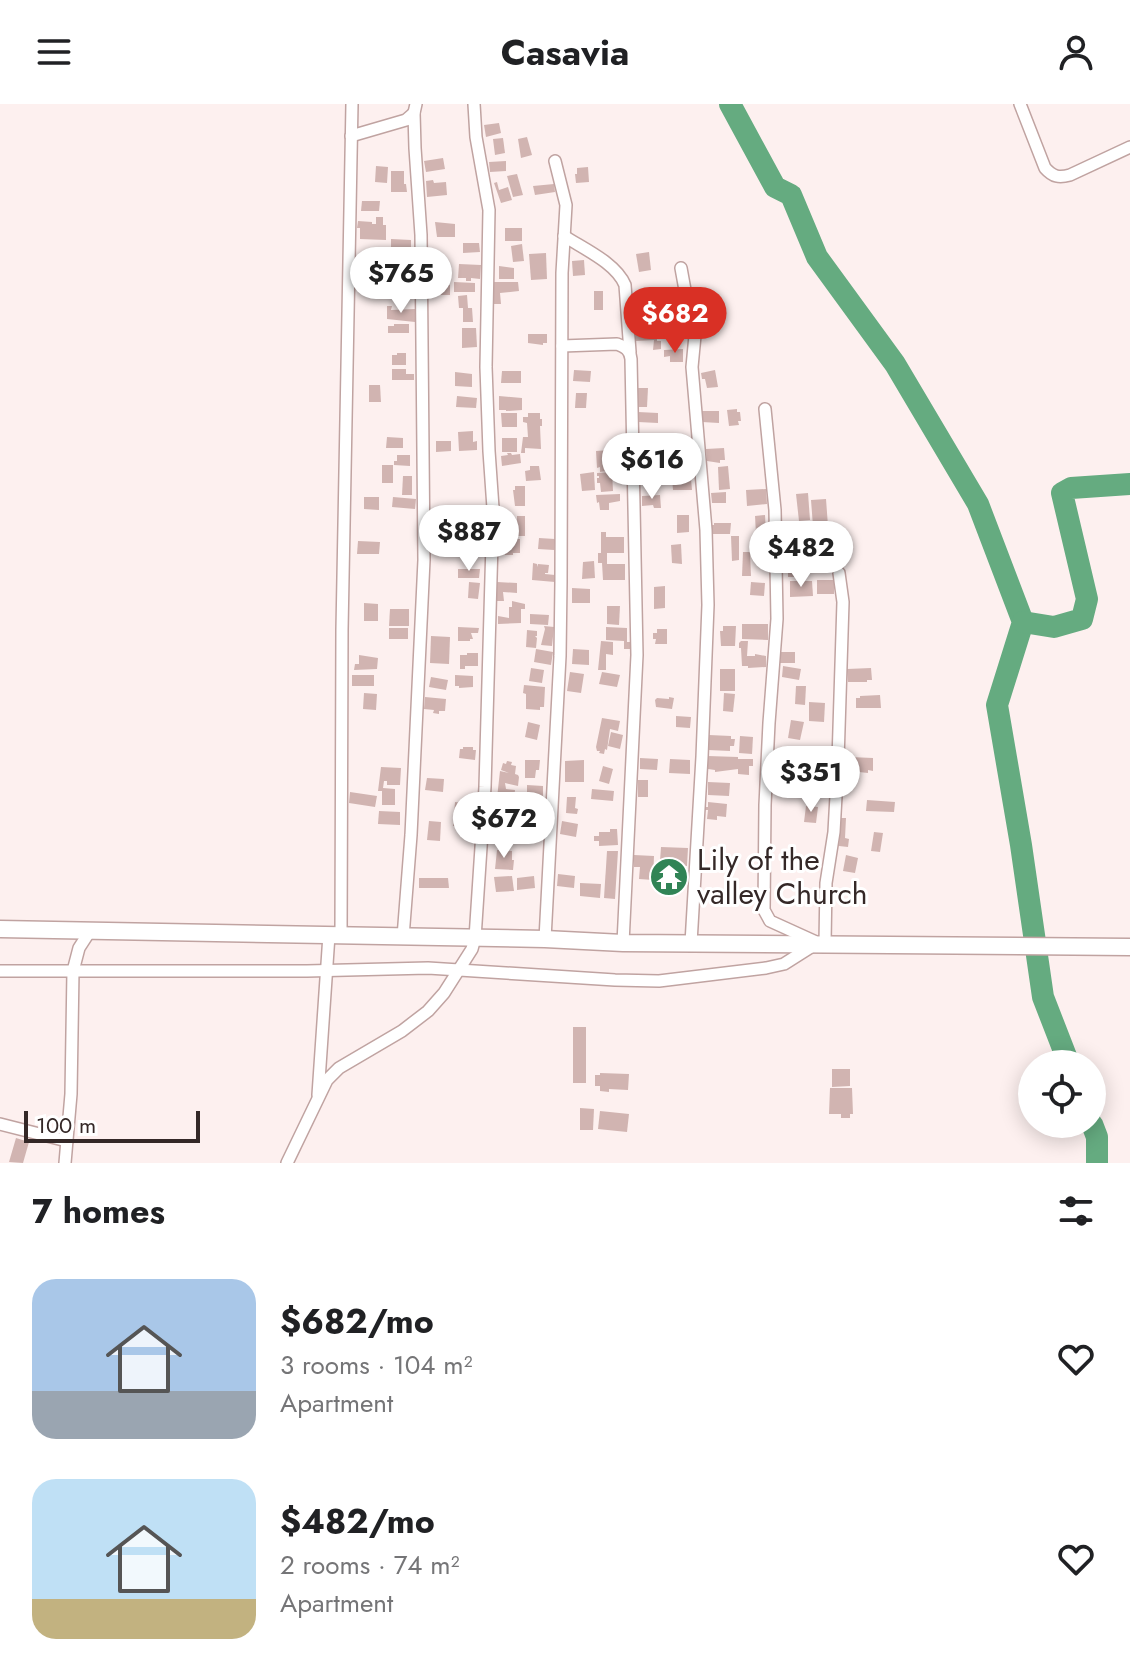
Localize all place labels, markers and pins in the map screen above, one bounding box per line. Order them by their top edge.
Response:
pin: $765 [354,247,448,315]
pin: $682 [628,287,722,355]
pin: $616 [605,433,699,501]
pin: $887 [422,505,516,573]
pin: $482 [754,521,848,589]
pin: $351 [764,746,858,814]
pin: $672 [457,792,551,860]
place label: Lily of the valley Church [697,838,868,915]
temple icon: Lily of the valley Church [648,856,690,898]

